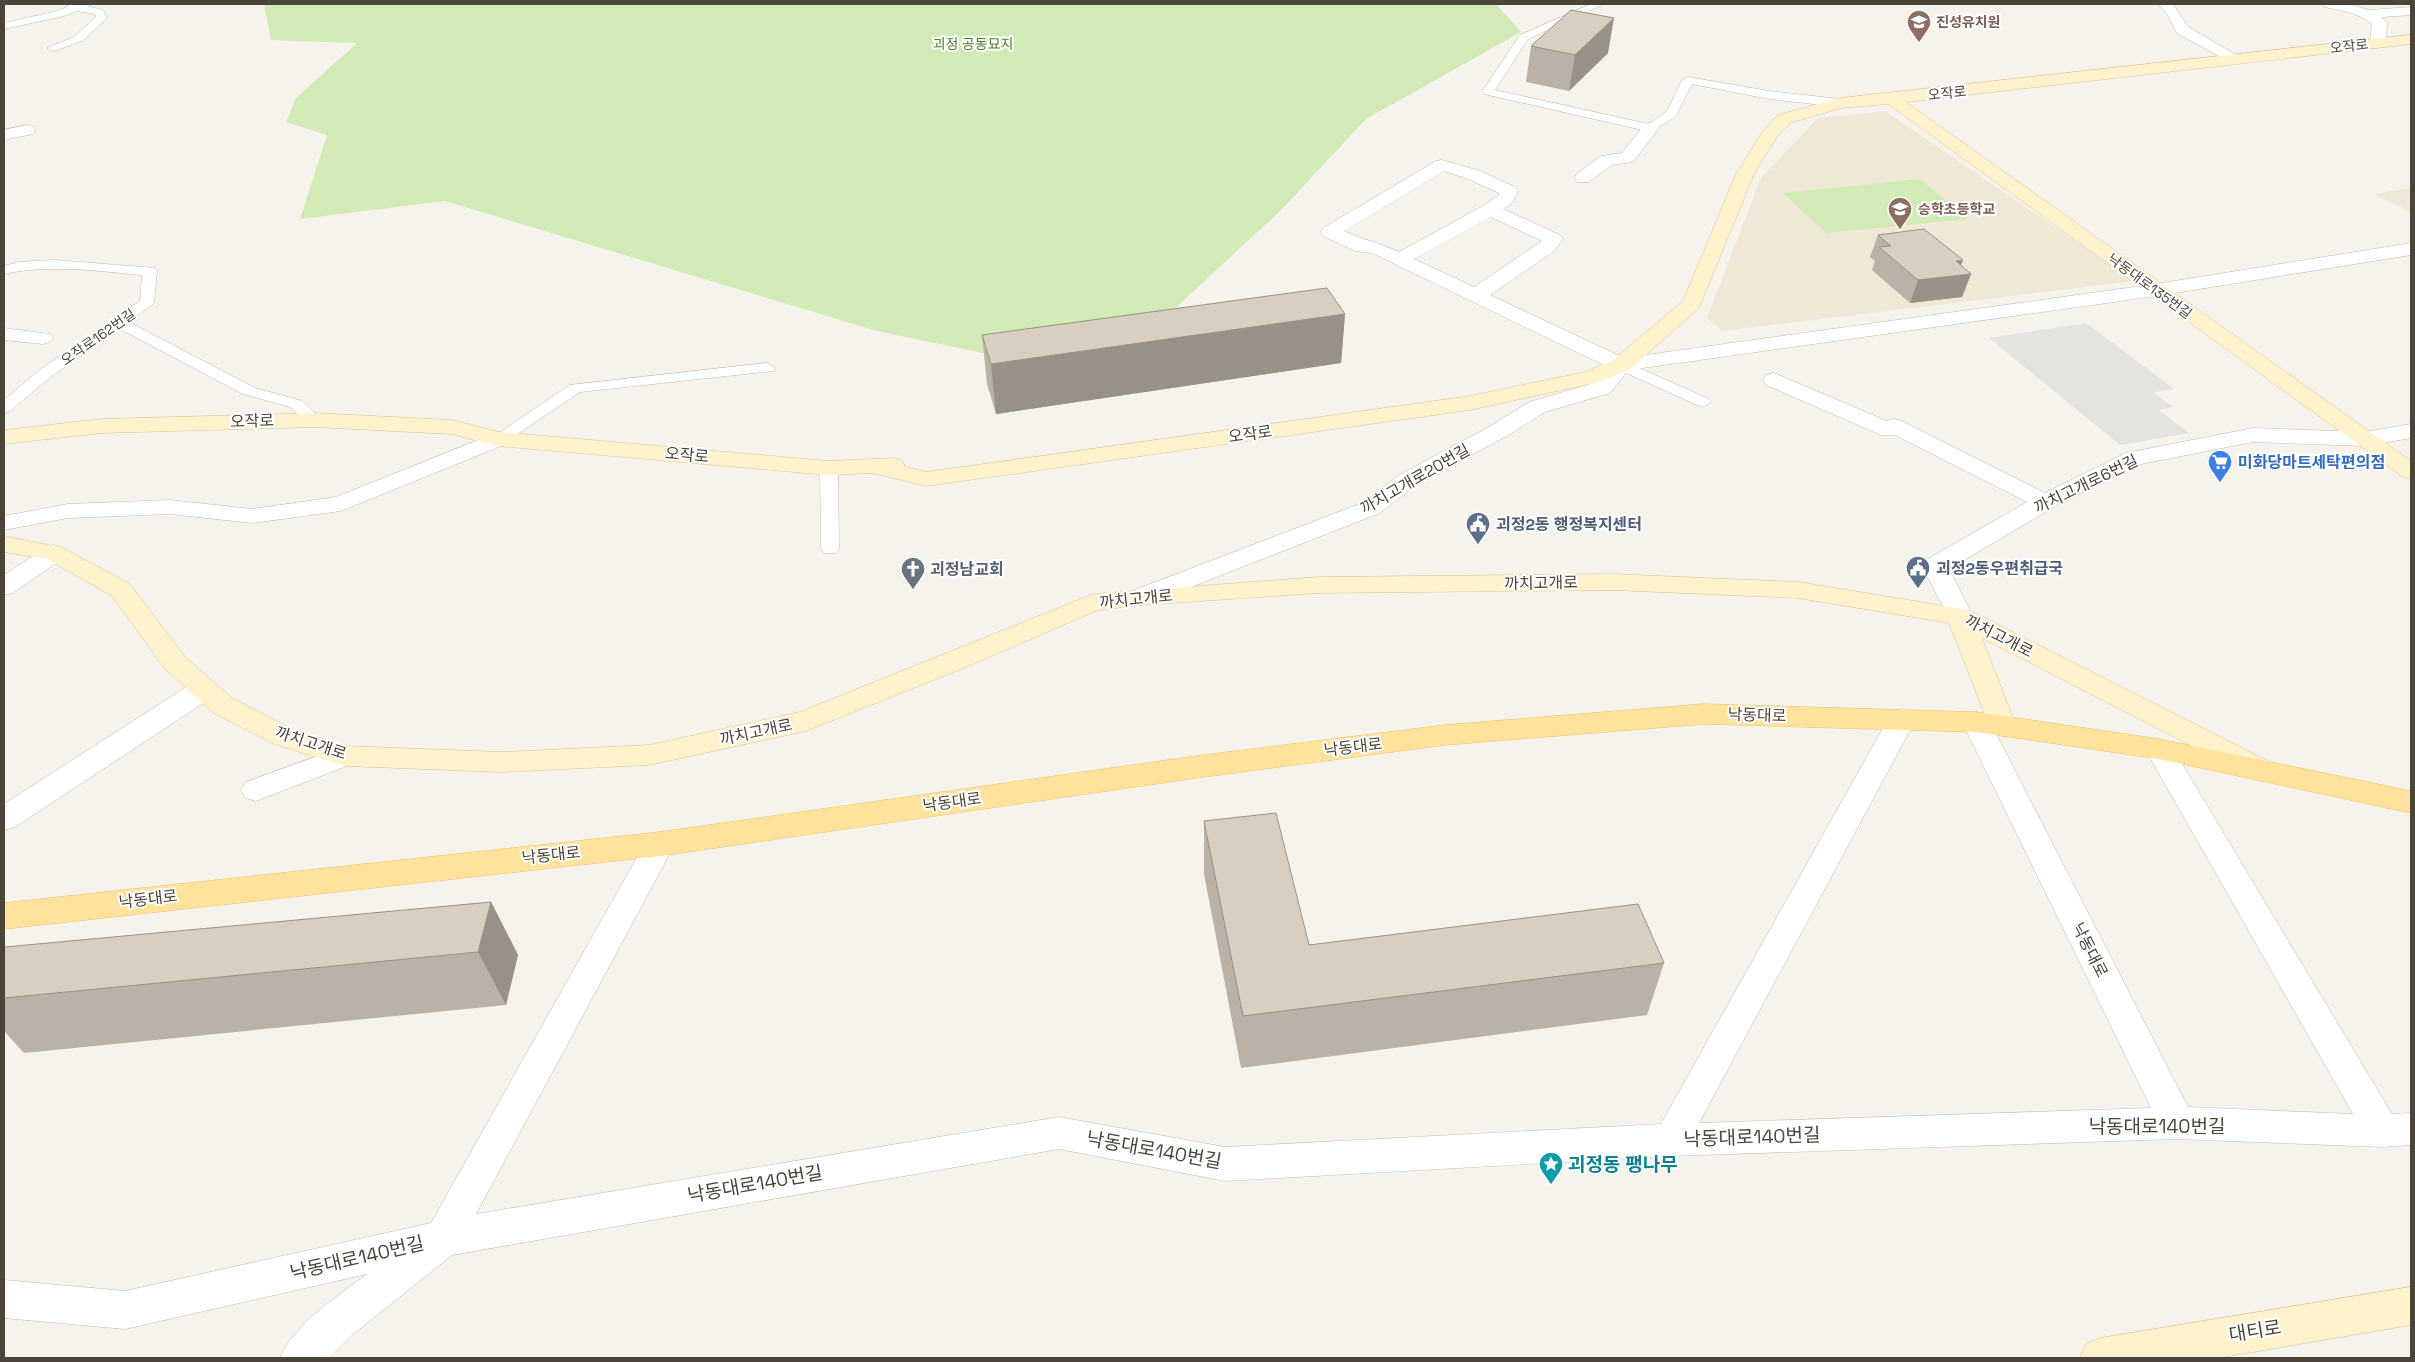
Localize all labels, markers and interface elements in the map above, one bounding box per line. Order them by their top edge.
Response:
school or university icon: 진성유치원 [1906,9,1932,43]
place label: 진성유치원 [1936,13,2000,31]
park label: 괴정 공동묘지 [933,35,1013,53]
street label: 오작로 [2329,35,2369,57]
street label: 오작로 [1927,82,1967,104]
school or university icon: 승학초등학교 [1887,196,1913,230]
place label: 승학초등학교 [1918,200,1995,218]
street label: 낙동대로135번길 [2104,249,2196,323]
street label: 오작로162번길 [57,305,139,369]
street label: 오작로 [230,410,275,432]
street label: 오작로 [1227,420,1274,447]
street label: 까치고개로20번길 [1357,439,1473,519]
street label: 오작로 [664,443,710,467]
supermarket icon: 미화당마트세탁편의점 [2207,449,2233,483]
street label: 까치고개로6번길 [2031,450,2141,518]
place label: 미화당마트세탁편의점 [2238,452,2385,473]
public building icon: 괴정2동 행정복지센터 [1465,511,1491,545]
place label: 괴정2동 행정복지센터 [1496,514,1642,535]
public building icon: 괴정2동우편취급국 [1905,555,1931,589]
church icon: 괴정남교회 [900,556,926,590]
place label: 괴정2동우편취급국 [1936,558,2063,579]
place label: 괴정남교회 [930,559,1004,580]
street label: 까치고개로 [1504,572,1578,594]
street label: 까치고개로 [1098,585,1174,613]
street label: 까치고개로 [1961,610,2037,662]
street label: 낙동대로 [1727,703,1787,727]
street label: 까치고개로 [718,714,794,750]
street label: 까치고개로 [273,722,350,764]
street label: 낙동대로 [1322,733,1384,761]
street label: 낙동대로 [921,787,983,816]
street label: 낙동대로 [521,841,582,869]
street label: 낙동대로 [117,885,179,913]
street label: 낙동대로 [2067,919,2113,981]
street label: 낙동대로140번길 [2089,1114,2225,1139]
street label: 낙동대로140번길 [1683,1122,1821,1152]
street label: 낙동대로140번길 [1084,1126,1224,1174]
place icon: 괴정동 팽나무 [1538,1151,1564,1185]
place label: 괴정동 팽나무 [1568,1152,1678,1177]
street label: 낙동대로140번길 [685,1160,825,1208]
street label: 낙동대로140번길 [287,1230,427,1286]
street label: 대티로 [2227,1315,2283,1347]

